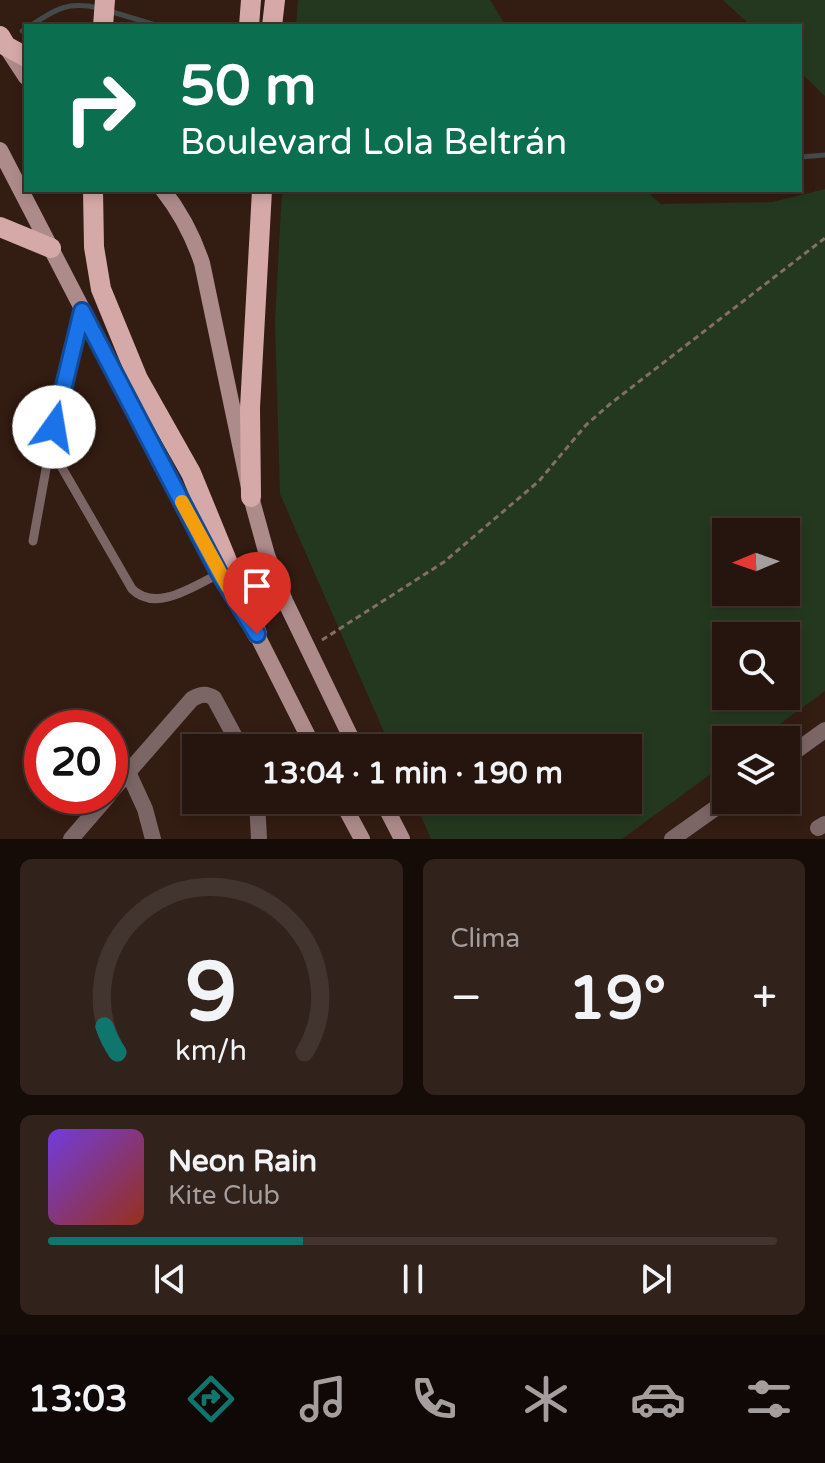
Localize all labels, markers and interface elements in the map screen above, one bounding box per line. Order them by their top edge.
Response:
text: 50 m [180,53,316,120]
icon: right [48,56,152,160]
text: Boulevard Lola Beltrán [180,121,567,164]
position arrow [12,385,96,469]
north arrow [712,518,800,606]
map controls [712,518,800,814]
pin [223,552,291,634]
icon: arrive [235,564,279,608]
button: search [712,622,800,710]
speed limit sign: 20 [24,710,128,814]
button: layers [712,726,800,814]
text: 13:04 · 1 min · 190 m [261,755,563,792]
text: Clima [451,923,520,954]
text: 9 [185,943,237,1043]
text: 19° [568,963,666,1035]
text: − [451,972,482,1025]
text: + [752,972,777,1025]
text: km/h [175,1034,247,1068]
text: Neon Rain [168,1143,317,1180]
text: Kite Club [168,1180,280,1211]
icon: previous [148,1257,192,1301]
icon: pause [391,1257,435,1301]
icon: next [634,1257,678,1301]
icon: directions [183,1371,239,1427]
icon: music [295,1371,351,1427]
icon: phone [406,1371,462,1427]
icon: climate [518,1371,574,1427]
icon: car [630,1371,686,1427]
icon: filters [741,1371,797,1427]
text: 13:03 [28,1378,128,1421]

